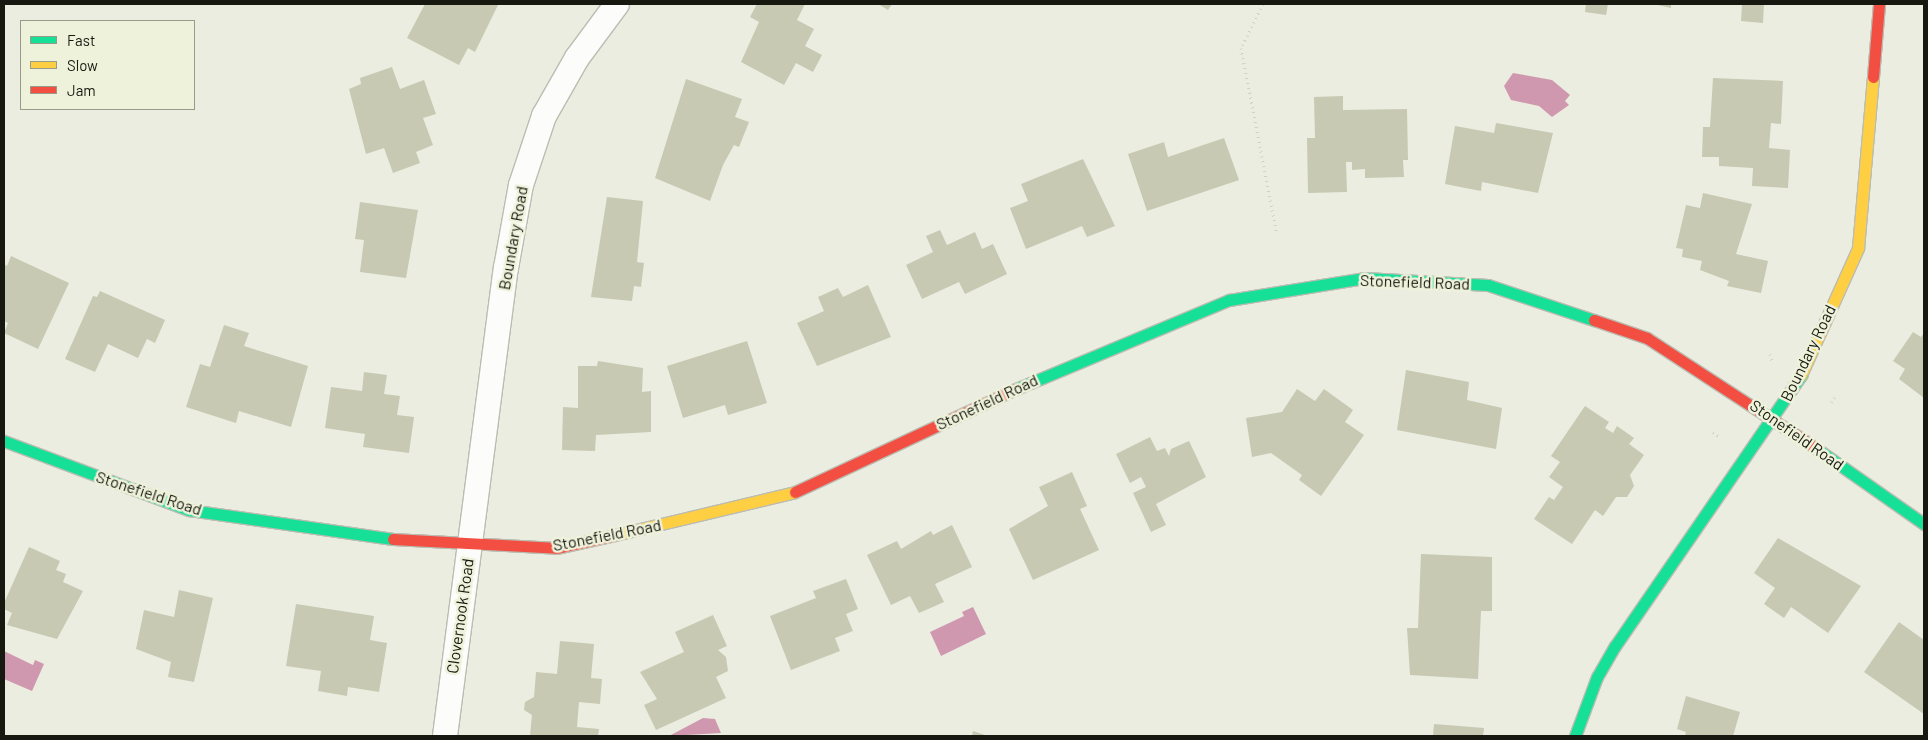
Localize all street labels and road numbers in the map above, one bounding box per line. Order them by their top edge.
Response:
street label: Boundary Road [494,185,532,291]
street label: Stonefield Road [1360,270,1470,294]
street label: Boundary Road [1776,302,1840,404]
street label: Stonefield Road [933,370,1041,434]
street label: Stonefield Road [1746,396,1848,474]
street label: Stonefield Road [94,467,204,519]
street label: Stonefield Road [551,515,663,555]
street label: Clovernook Road [442,557,478,675]

